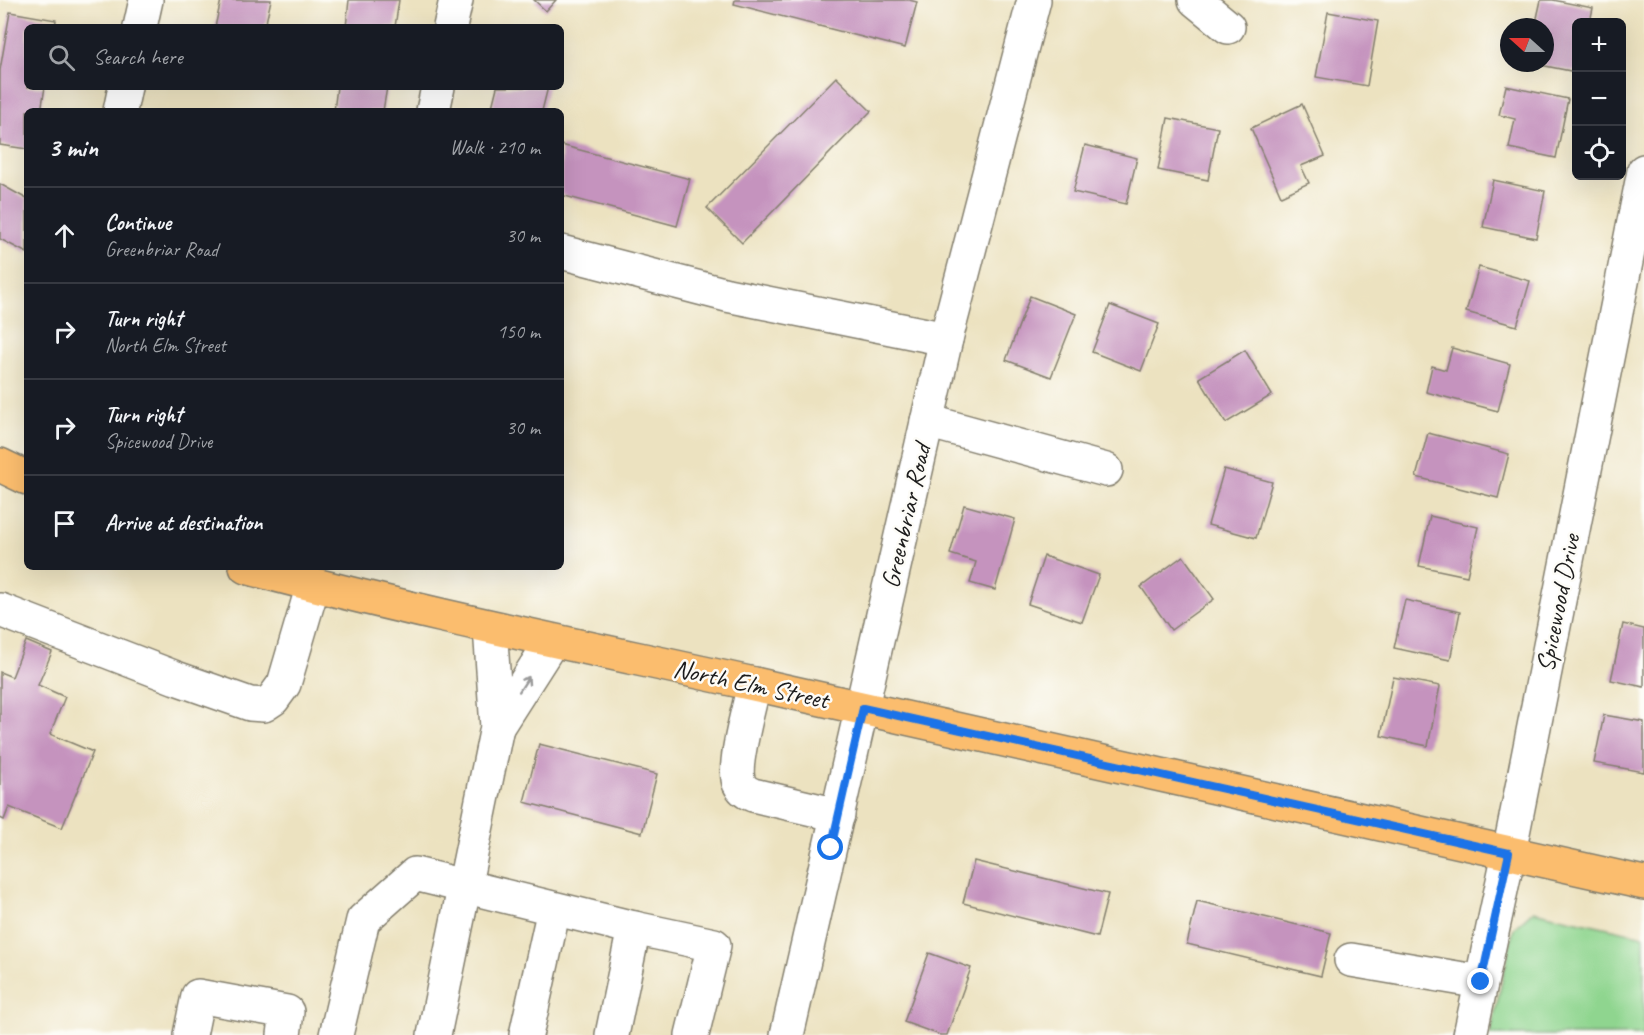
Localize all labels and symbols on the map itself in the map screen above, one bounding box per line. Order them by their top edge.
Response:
north arrow [1500,18,1554,72]
street label: Greenbriar Road [873,437,939,591]
street label: Spicewood Drive [1528,530,1588,675]
street label: North Elm Street [671,652,834,717]
one-way arrow [519,676,531,693]
route start [817,834,843,860]
route end [1467,968,1493,994]

